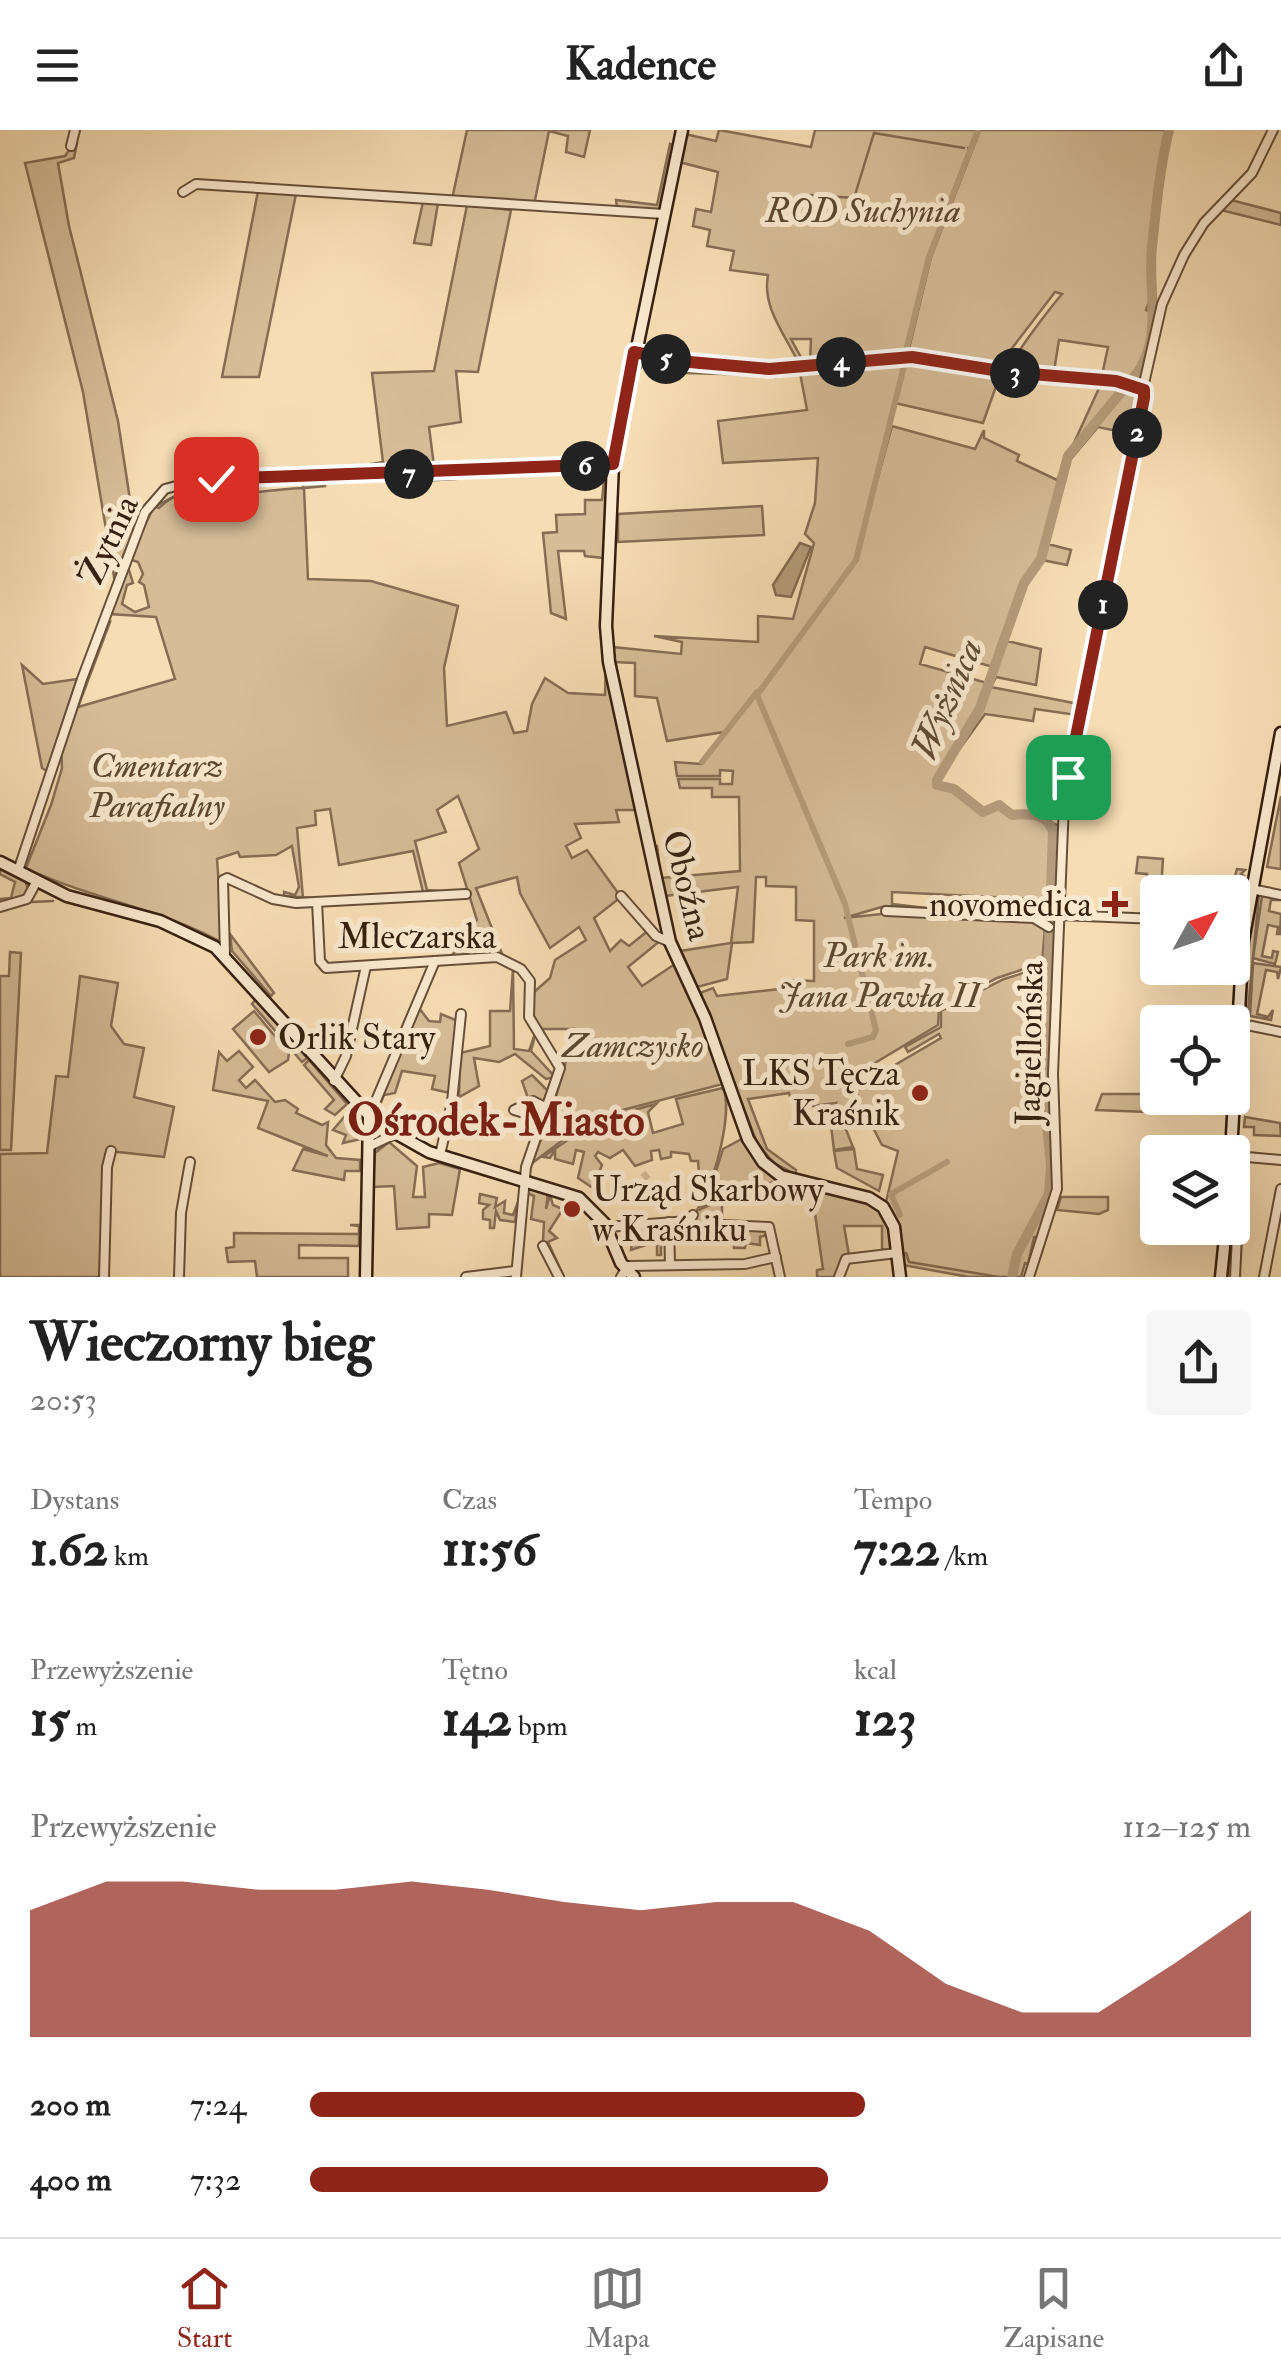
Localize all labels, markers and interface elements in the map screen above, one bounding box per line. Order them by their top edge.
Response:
text: Kadence [565,37,716,93]
icon: menu [30,38,85,93]
icon: share [1196,38,1251,93]
park label: ROD Suchynia [764,189,961,233]
pin: 5 [641,334,691,384]
pin: 4 [816,337,866,387]
text: 5 [660,341,672,376]
text: 4 [833,344,849,379]
pin: 3 [990,348,1040,398]
text: 3 [1010,355,1020,390]
pin: 2 [1112,408,1162,458]
text: 2 [1130,415,1144,450]
pin [174,437,259,522]
pin: 6 [560,441,610,491]
text: 6 [578,448,592,483]
pin: 7 [384,449,434,499]
icon: check [189,452,244,507]
text: 7 [403,456,415,491]
street label: Żytnia [67,487,149,592]
pin: 1 [1078,580,1128,630]
text: 1 [1098,587,1108,622]
water label: Wyżnica [900,632,994,767]
pin [1026,735,1111,820]
park label: Cmentarz Parafialny [88,744,225,828]
icon: arrive [1041,750,1096,805]
street label: Oboźna [652,826,722,945]
north arrow [1140,875,1250,985]
map controls [1140,875,1250,1245]
place label: novomedica [929,883,1093,927]
marker: novomedica [1102,891,1128,917]
street label: Mleczarska [338,915,497,959]
park label: Park im. Jana Pawła II [778,934,985,1018]
street label: Jagiellońska [1007,960,1053,1127]
button: locate [1140,1005,1250,1115]
place label: Orlik Stary [278,1016,436,1060]
park label: Zamczysko [560,1024,704,1068]
marker: Orlik Stary [247,1026,269,1048]
place label: LKS Tęcza Kraśnik [742,1052,901,1136]
marker: LKS Tęcza Kraśnik [909,1082,931,1104]
district label: Ośrodek-Miasto [347,1093,645,1149]
button: layers [1140,1135,1250,1245]
place label: Urząd Skarbowy w Kraśniku [592,1168,824,1252]
marker: Urząd Skarbowy w Kraśniku [561,1198,583,1220]
text: Wieczorny bieg [30,1308,374,1377]
button: share [1146,1310,1251,1415]
text: 20:53 [30,1380,97,1420]
text: Dystans [30,1483,119,1518]
text: Czas [442,1483,497,1518]
text: Tempo [854,1483,932,1518]
text: 1.62 [30,1518,108,1581]
text: 11:56 [442,1518,537,1581]
text: 7:22 [854,1518,940,1581]
text: km [108,1539,149,1574]
text: /km [940,1539,988,1574]
text: Przewyższenie [30,1653,193,1688]
text: Tętno [442,1653,508,1688]
text: kcal [854,1653,897,1688]
text: 15 [30,1688,70,1751]
text: 142 [442,1688,512,1751]
text: 123 [854,1688,916,1751]
text: m [70,1709,97,1744]
text: bpm [512,1709,568,1744]
text: Przewyższenie [30,1807,217,1847]
text: 112–125 m [1123,1807,1251,1847]
text: 200 m [30,2085,111,2125]
text: 7:24 [190,2085,246,2125]
text: 400 m [30,2160,112,2200]
text: 7:32 [190,2160,241,2200]
tab: Start [177,2261,232,2356]
tab: Mapa [586,2261,650,2356]
tab: Zapisane [1003,2261,1104,2356]

